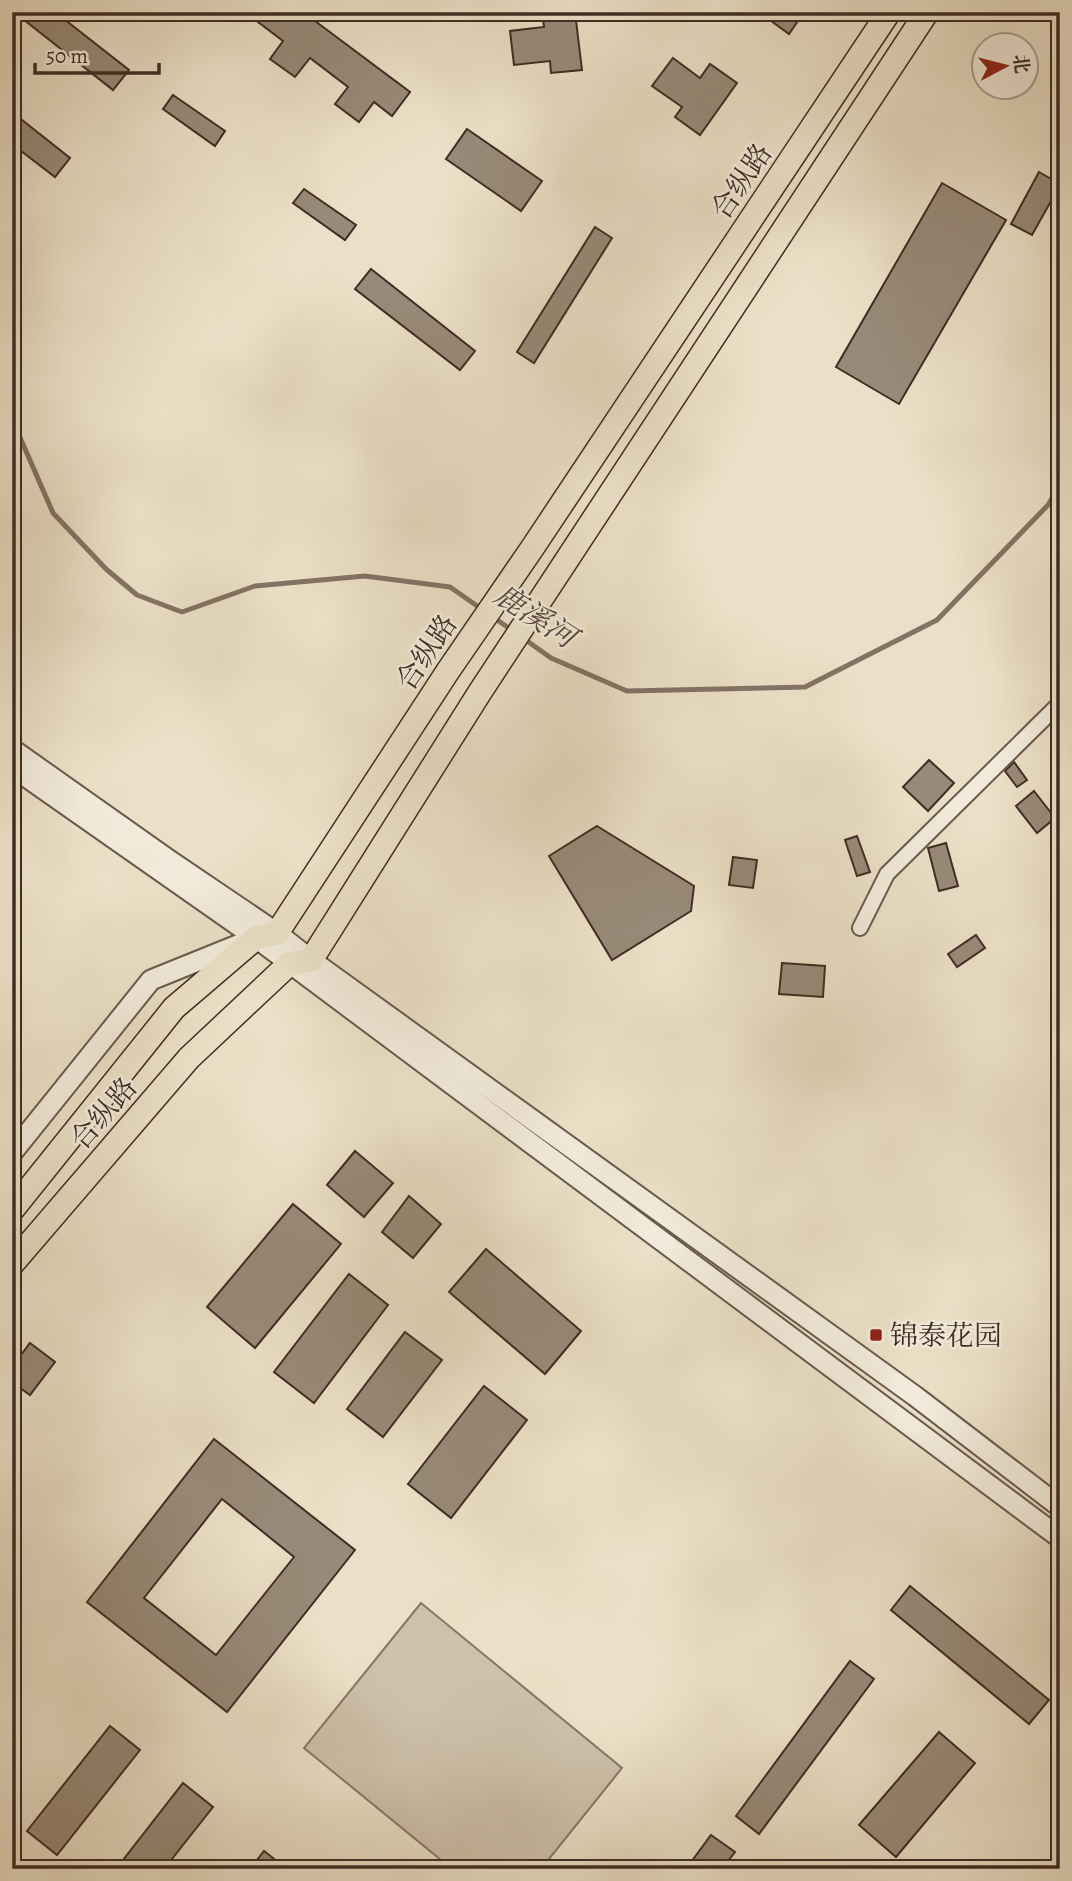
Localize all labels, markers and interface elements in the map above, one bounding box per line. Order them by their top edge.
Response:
scale bar [35,32,159,76]
north arrow [970,32,1040,102]
text: 50 m [46,42,88,70]
text: 北 [1007,53,1035,75]
street label: 合纵路 [703,136,781,227]
water label: 鹿溪河 [486,575,588,660]
street label: 合纵路 [388,607,466,698]
street label: 合纵路 [62,1069,146,1158]
place label: 锦泰花园 [890,1317,1002,1355]
marker: 锦泰花园 [868,1327,884,1343]

